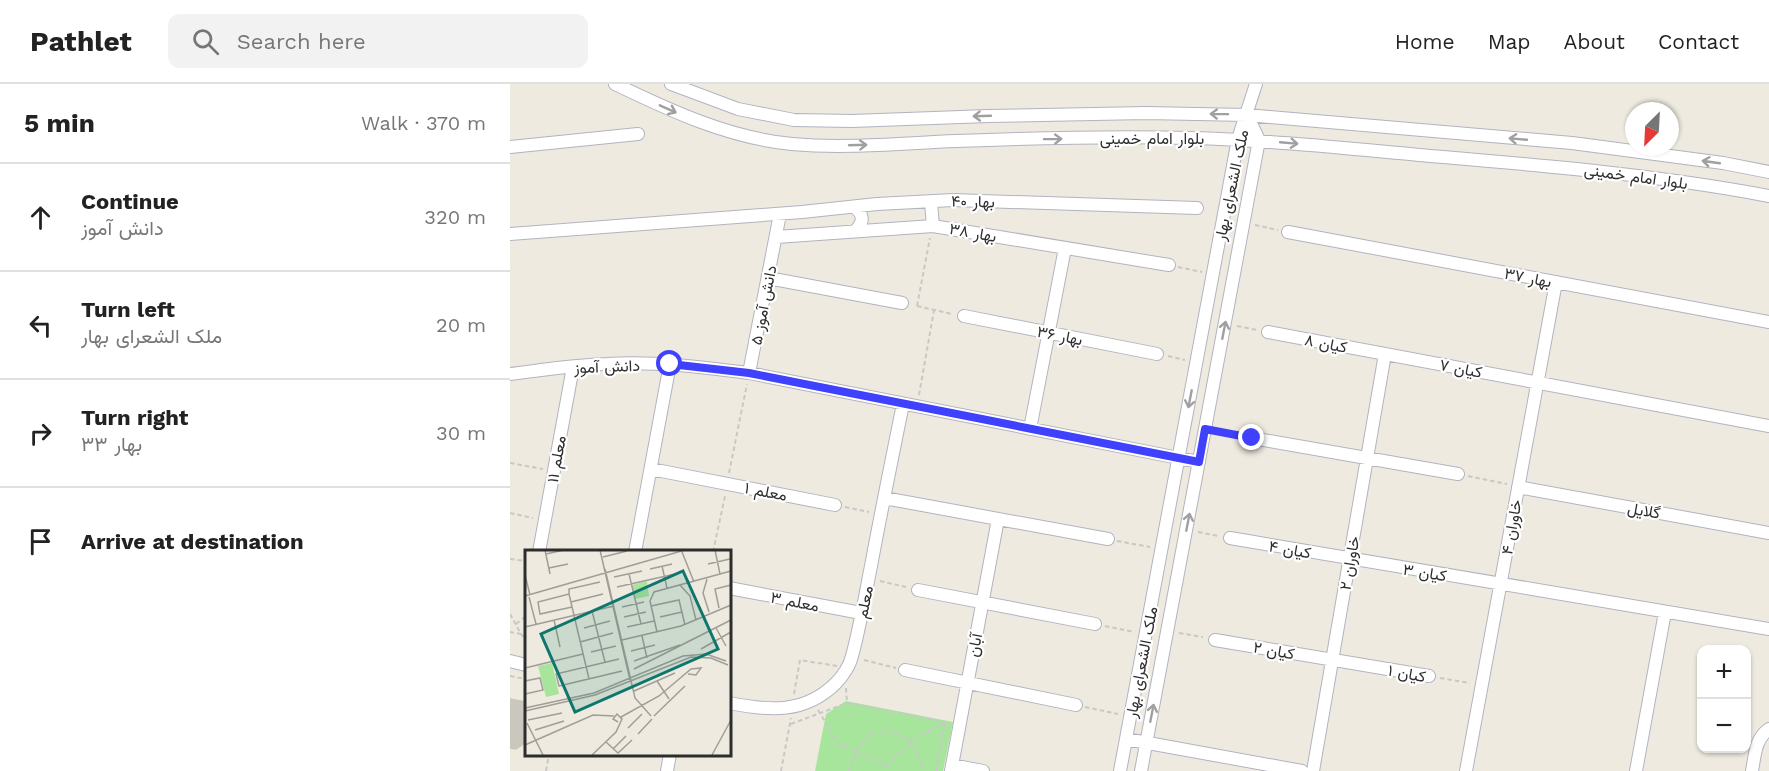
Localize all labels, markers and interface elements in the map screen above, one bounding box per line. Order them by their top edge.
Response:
search box [168,14,588,68]
text: Pathlet [30,25,132,58]
icon: search [189,25,222,58]
text: Search here [237,29,366,54]
text: Home [1395,29,1455,54]
text: Map [1488,29,1531,54]
text: About [1564,29,1625,54]
text: Contact [1658,29,1739,54]
north arrow [1625,102,1679,156]
one-way arrow [658,104,677,115]
text: 5 min [24,108,95,138]
one-way arrow [1209,109,1229,120]
one-way arrow [972,110,992,121]
text: Walk · 370 m [361,111,486,135]
street label: ملک الشعرای بهار [1210,128,1254,244]
street label: بلوار امام خمینی [1100,129,1204,149]
one-way arrow [1042,133,1062,144]
one-way arrow [1508,133,1528,144]
one-way arrow [1279,138,1299,149]
one-way arrow [847,139,867,151]
one-way arrow [1702,156,1722,167]
street label: بلوار امام خمینی [1583,160,1689,194]
text: Continue [81,189,179,214]
street label: بهار ۴۰ [951,192,995,212]
icon: ahead [24,201,57,234]
text: 320 m [424,205,486,229]
text: دانش آموز [81,216,164,240]
street label: بهار ۳۸ [948,219,998,247]
street label: دانش آموز ۵ [746,264,782,347]
street label: بهار ۳۷ [1502,264,1553,292]
text: Turn left [81,297,175,322]
icon: left [24,309,57,342]
text: 20 m [436,313,486,337]
one-way arrow [1219,321,1230,341]
street label: بهار ۳۶ [1035,322,1084,350]
text: ملک الشعرای بهار [81,324,222,348]
street label: کیان ۸ [1303,330,1349,357]
route start [656,350,682,376]
street label: کیان ۷ [1438,355,1484,382]
street label: دانش آموز [573,356,640,378]
one-way arrow [1184,388,1195,408]
text: Turn right [81,405,188,430]
icon: right [24,417,57,450]
text: 30 m [436,421,486,445]
route end [1238,424,1264,450]
text: بهار ۳۳ [81,432,142,456]
street label: معلم ۱۱ [543,434,571,484]
street label: معلم ۱ [743,478,789,506]
street label: خاوران ۴ [1497,498,1527,556]
street label: گلایل [1626,498,1662,524]
one-way arrow [1183,513,1194,532]
icon: arrive [24,525,57,558]
text: Arrive at destination [81,529,304,554]
street label: خاوران ۲ [1335,534,1365,592]
street label: کیان ۴ [1267,536,1313,563]
inset map [525,550,730,756]
street label: کیان ۳ [1402,560,1448,585]
street label: معلم [852,584,878,620]
street label: معلم ۳ [769,587,821,616]
street label: ملک الشعرای بهار [1121,605,1163,721]
street label: آبان [963,631,986,658]
street label: کیان ۲ [1252,638,1296,663]
map controls [1697,645,1751,753]
button: + [1697,645,1751,699]
street label: کیان ۱ [1387,661,1427,686]
button: − [1697,699,1751,753]
one-way arrow [1147,704,1158,724]

